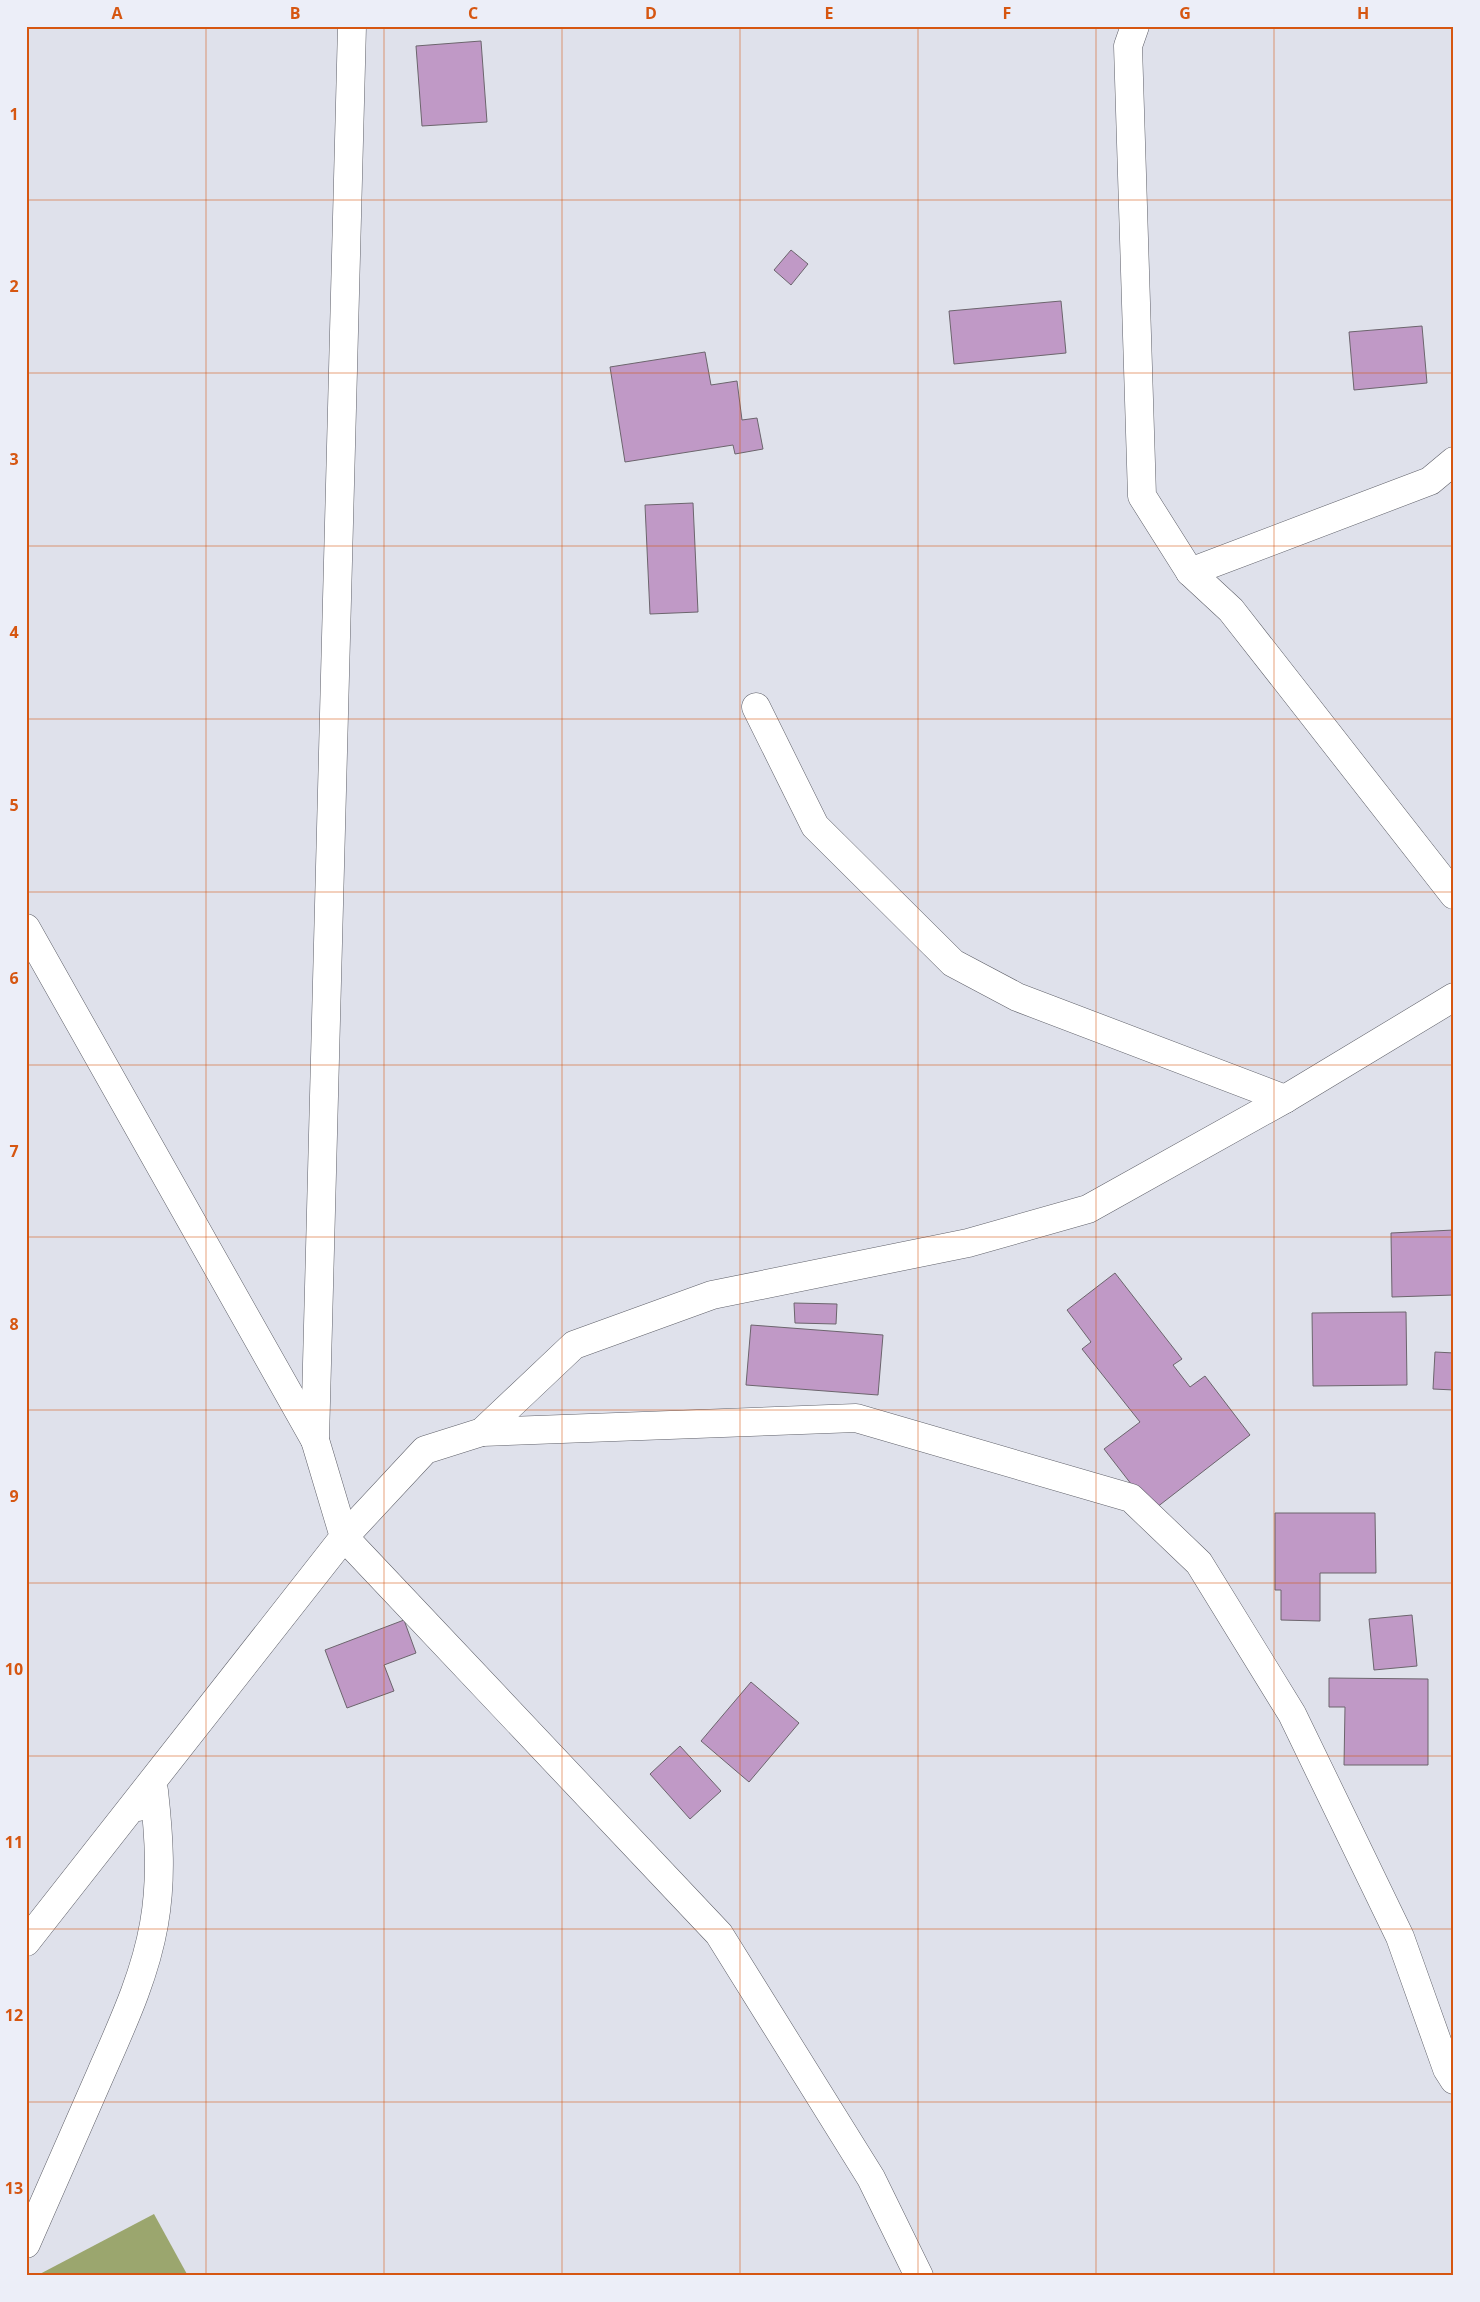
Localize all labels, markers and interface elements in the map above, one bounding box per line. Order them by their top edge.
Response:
text: A [111,2,123,24]
text: B [290,2,300,24]
text: C [468,2,478,24]
text: D [645,2,657,24]
text: E [825,2,834,24]
text: F [1003,2,1011,24]
text: G [1179,2,1191,24]
text: H [1357,2,1369,24]
text: 1 [9,103,19,125]
text: 2 [9,275,19,297]
text: 3 [9,448,19,470]
text: 4 [9,621,19,643]
text: 5 [9,794,19,816]
text: 6 [9,967,19,989]
text: 7 [9,1140,19,1162]
text: 8 [9,1313,19,1335]
text: 9 [9,1485,19,1507]
text: 10 [5,1658,23,1680]
text: 11 [5,1831,23,1853]
text: 12 [5,2004,23,2026]
text: 13 [5,2177,23,2199]

